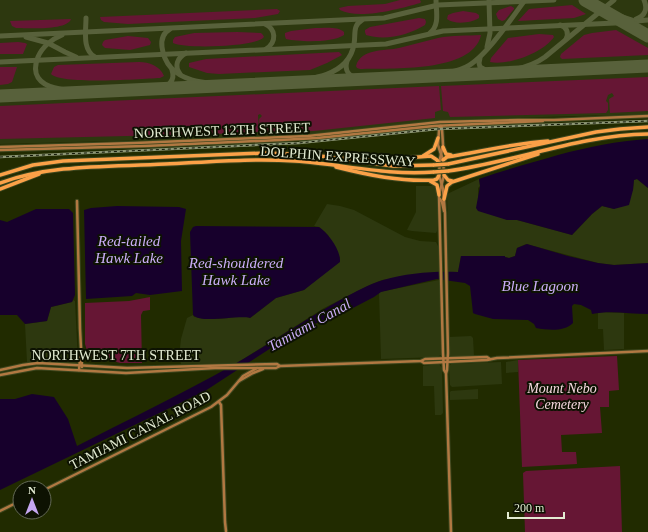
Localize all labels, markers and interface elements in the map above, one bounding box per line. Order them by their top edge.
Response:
street label: NORTHWEST 12TH STREET [134,120,311,141]
street label: DOLPHIN EXPRESSWAY [260,144,416,169]
water label: Red-tailed Hawk Lake [94,233,163,266]
water label: Red-shouldered Hawk Lake [188,255,284,288]
water label: Blue Lagoon [501,278,579,294]
water label: Tamiami Canal [265,296,353,354]
street label: NORTHWEST 7TH STREET [31,348,201,363]
park label: Mount Nebo Cemetery [526,381,597,412]
street label: TAMIAMI CANAL ROAD [67,388,213,473]
north arrow [12,480,52,520]
text: N [28,484,36,496]
scale bar [508,494,564,520]
text: 200 m [514,501,545,515]

